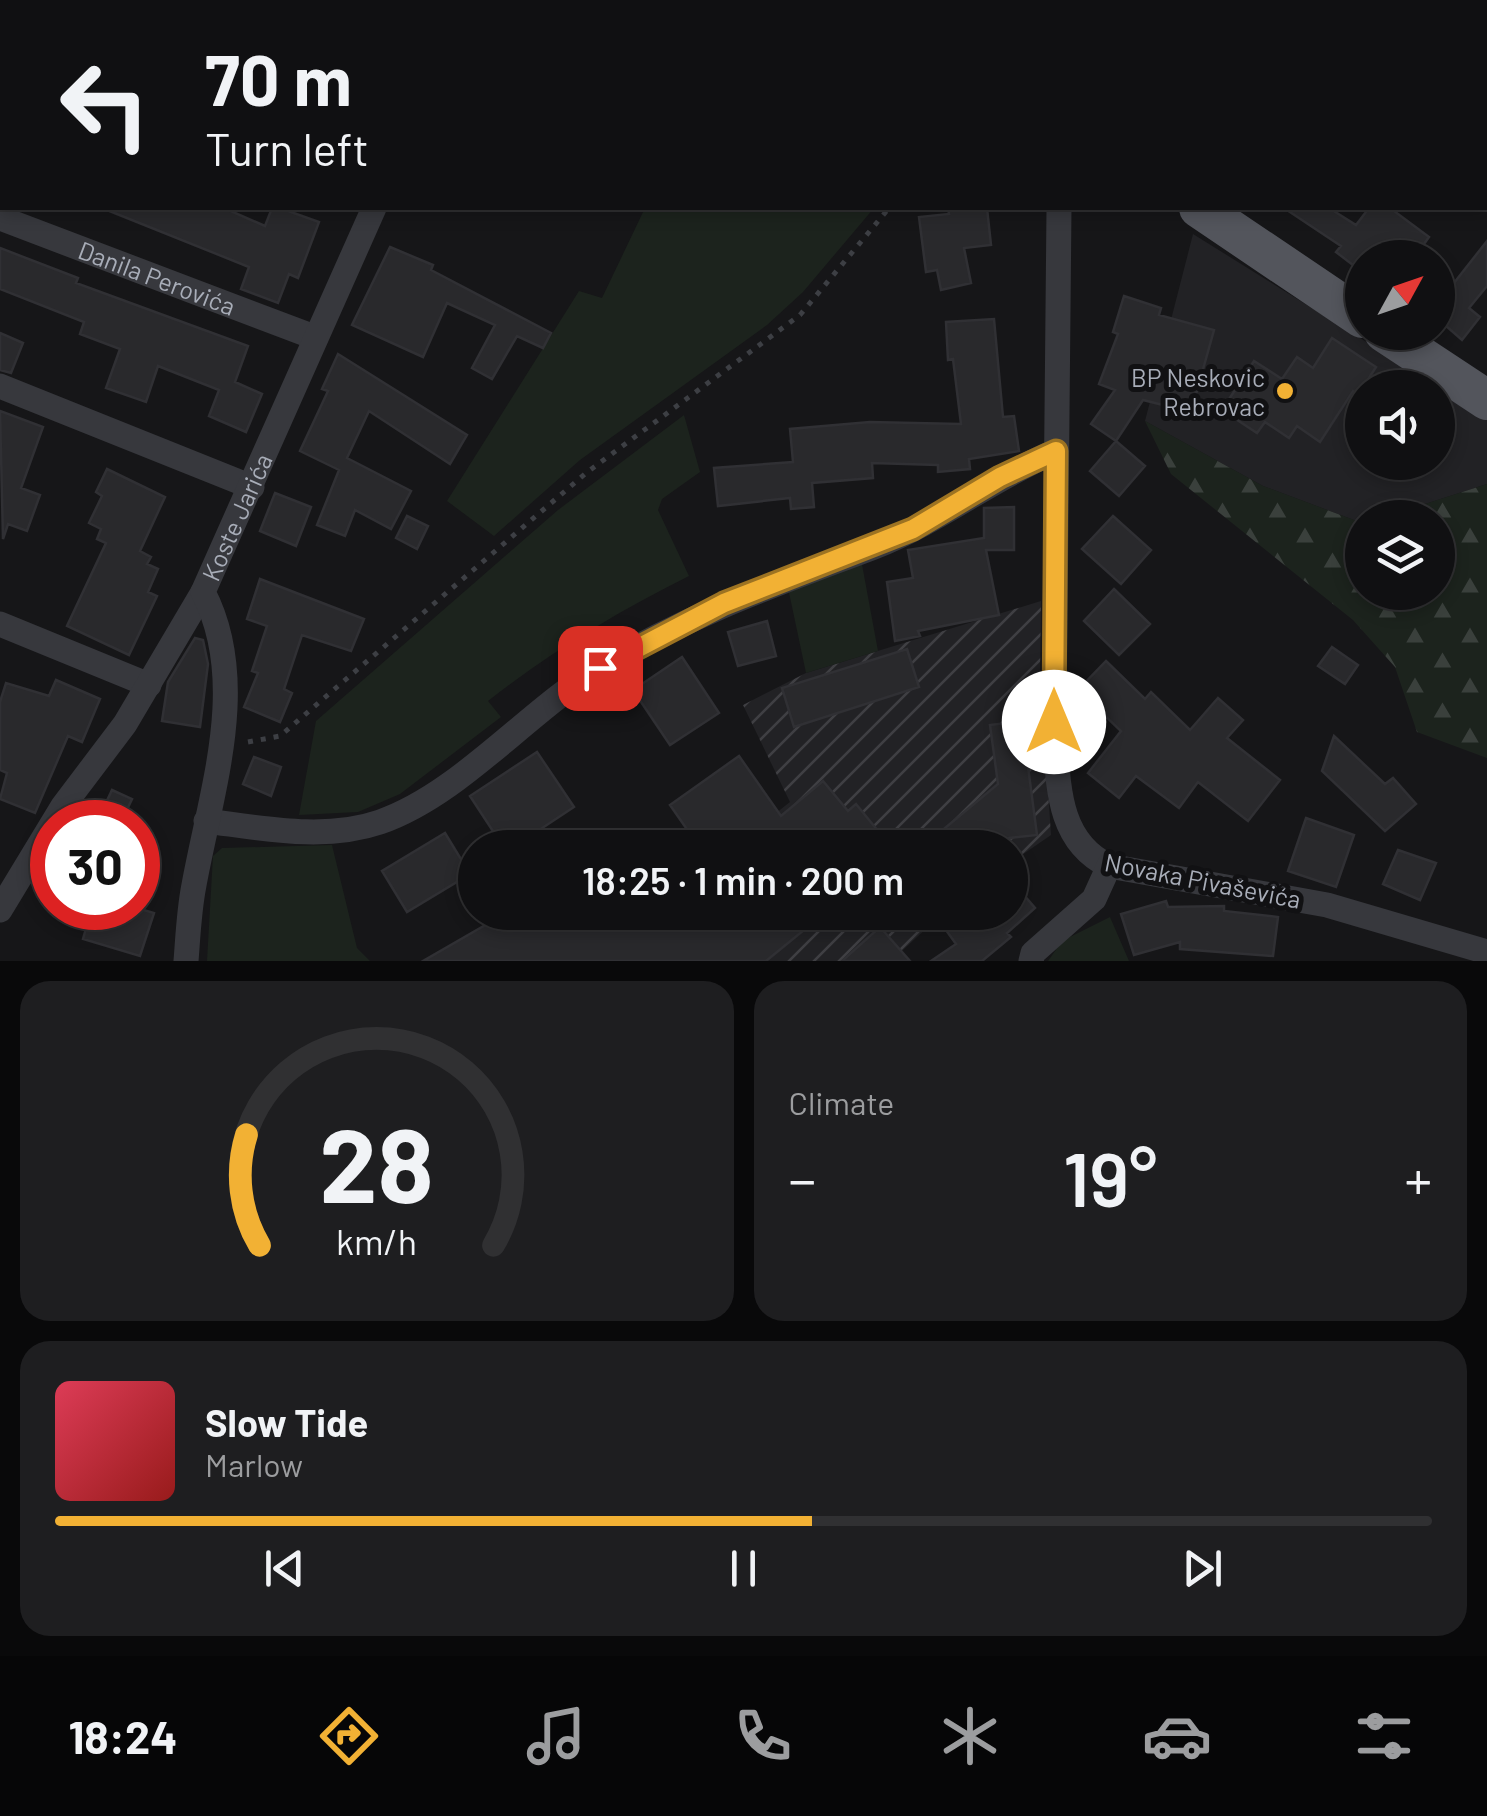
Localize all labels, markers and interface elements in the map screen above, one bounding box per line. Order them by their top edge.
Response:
text: 70 m [205,36,352,120]
icon: left [40,40,170,170]
text: Turn left [205,121,369,175]
street label: Danila Perovića [74,234,240,321]
north arrow [1345,240,1455,350]
map controls [1345,240,1455,610]
place label: BP Neskovic Rebrovac [1131,362,1265,421]
button: sound [1345,370,1455,480]
marker: BP Neskovic Rebrovac [1274,380,1296,402]
street label: Koste Jarića [195,449,278,585]
button: layers [1345,500,1455,610]
pin [558,626,643,711]
icon: arrive [573,641,628,696]
position arrow [1002,670,1106,774]
speed limit sign: 30 [30,800,160,930]
street label: Novaka Pivaševića [1102,846,1304,914]
text: 18:25 · 1 min · 200 m [582,857,904,903]
text: Climate [789,1083,894,1121]
text: 28 [319,1099,434,1224]
text: 19° [1063,1132,1157,1222]
text: − [789,1145,816,1211]
text: + [1404,1145,1432,1211]
text: km/h [336,1219,417,1262]
text: Slow Tide [205,1399,368,1445]
text: Marlow [205,1445,303,1483]
icon: previous [257,1541,312,1596]
icon: pause [716,1541,771,1596]
icon: next [1175,1541,1230,1596]
icon: directions [314,1701,384,1771]
icon: music [521,1701,591,1771]
icon: phone [728,1701,798,1771]
icon: climate [935,1701,1005,1771]
icon: car [1142,1701,1212,1771]
icon: filters [1349,1701,1419,1771]
text: 18:24 [68,1709,178,1763]

